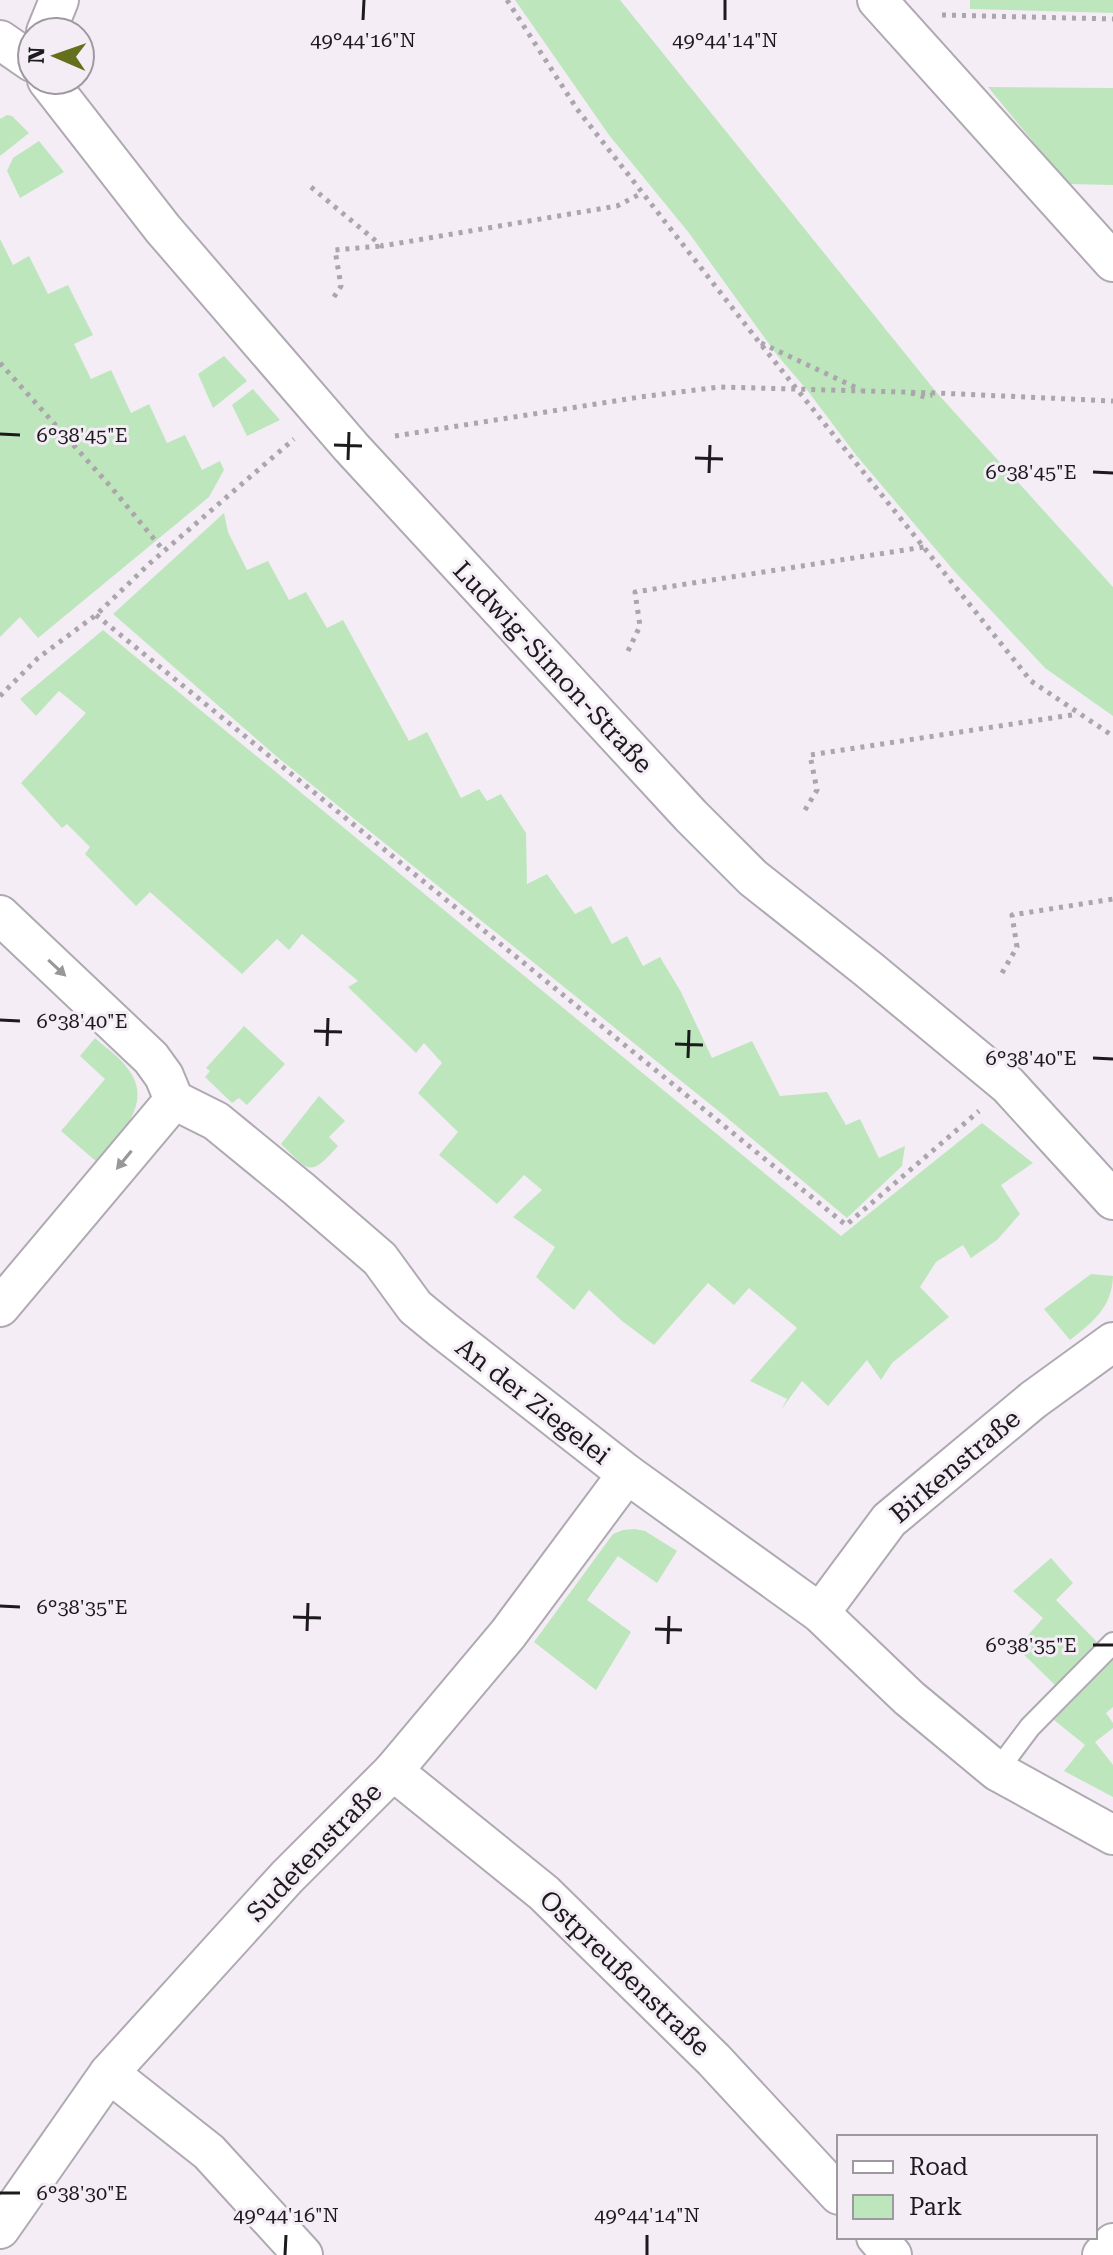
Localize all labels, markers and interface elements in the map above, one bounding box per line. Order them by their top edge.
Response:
north arrow [16,16,96,96]
text: 49°44'16"N [310,28,416,52]
text: 49°44'14"N [672,28,778,52]
text: N [24,46,49,64]
text: 6°38'45"E [37,423,127,447]
text: 6°38'45"E [986,460,1076,484]
street label: Ludwig-Simon-Straße [447,555,659,779]
one-way arrow [48,958,67,976]
text: 6°38'40"E [37,1009,127,1033]
text: 6°38'40"E [986,1046,1076,1070]
one-way arrow [116,1150,133,1170]
street label: An der Ziegelei [450,1332,616,1470]
street label: Birkenstraße [884,1403,1026,1529]
text: 6°38'35"E [37,1595,127,1619]
text: 6°38'35"E [986,1633,1076,1657]
street label: Sudetenstraße [240,1777,388,1927]
street label: Ostpreußenstraße [534,1884,716,2062]
legend [837,2135,1097,2239]
text: Road [909,2153,968,2181]
text: 6°38'30"E [37,2181,127,2205]
text: Park [909,2193,962,2221]
text: 49°44'16"N [233,2203,339,2227]
text: 49°44'14"N [594,2203,700,2227]

